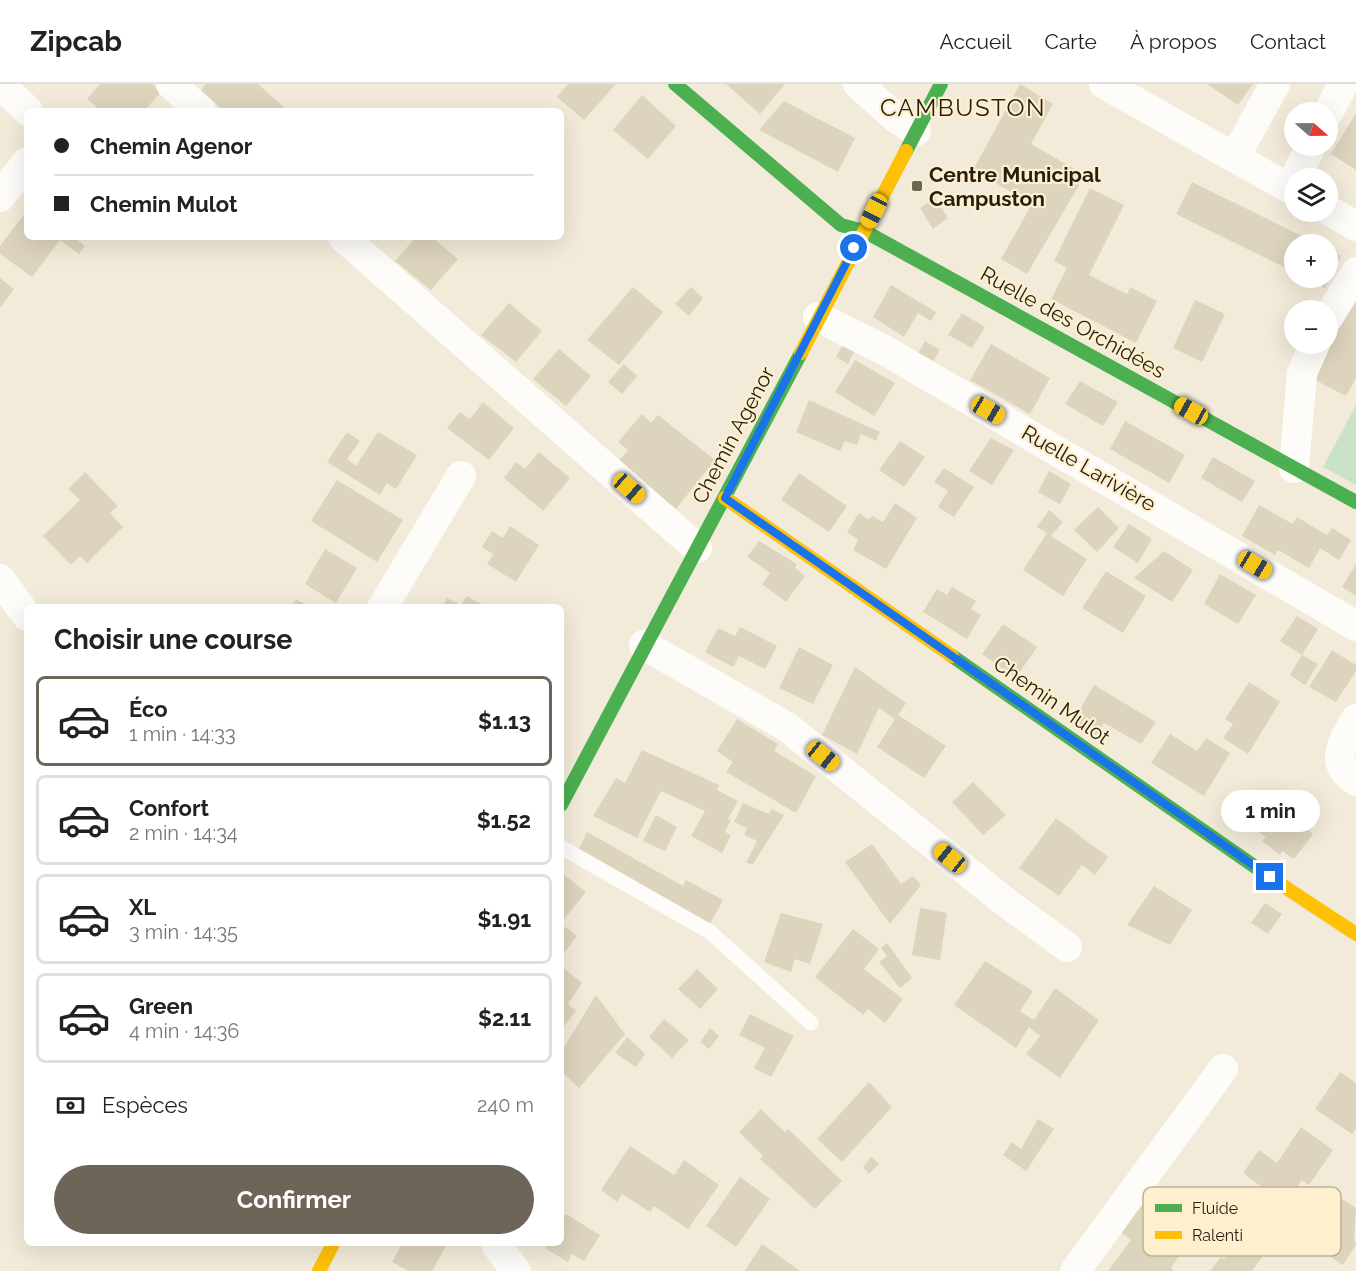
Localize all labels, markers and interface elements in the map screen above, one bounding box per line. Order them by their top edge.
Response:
text: Zipcab [30,25,122,58]
text: Accueil [940,29,1012,54]
text: Carte [1045,29,1097,54]
text: À propos [1130,29,1217,54]
text: Contact [1250,29,1326,54]
district label: CAMBUSTON [880,93,1046,122]
north arrow [1284,102,1338,156]
map controls [1284,102,1338,354]
text: Chemin Agenor [90,133,252,159]
place label: Centre Municipal Campuston [929,162,1101,211]
button: layers [1284,168,1338,222]
marker: Centre Municipal Campuston [910,179,924,193]
text: Chemin Mulot [90,191,237,217]
car [858,191,890,231]
route start [840,234,867,261]
button: + [1284,234,1338,288]
street label: Ruelle des Orchidées [976,261,1170,383]
button: − [1284,300,1338,354]
street label: Chemin Agenor [686,362,780,508]
car [968,393,1008,427]
car [1171,394,1211,428]
street label: Ruelle Larivière [1018,420,1160,516]
car [610,469,648,507]
car [1235,548,1275,582]
text: Choisir une course [54,624,292,655]
street label: Chemin Mulot [989,651,1115,749]
icon: car [57,694,111,748]
text: Éco [129,696,168,722]
text: $1.13 [478,708,531,734]
text: 1 min · 14:33 [129,722,236,746]
car [803,738,843,774]
callout: 1 min [1220,790,1320,832]
icon: car [57,793,111,847]
text: Confort [129,795,209,821]
text: 1 min [1245,799,1296,823]
text: $1.52 [477,807,531,833]
text: 2 min · 14:34 [129,821,238,845]
car [930,840,970,876]
route end [1256,863,1283,890]
icon: car [57,892,111,946]
text: XL [129,894,156,920]
text: $1.91 [477,906,531,932]
text: 3 min · 14:35 [129,920,238,944]
icon: car [57,991,111,1045]
text: Green [129,993,193,1019]
text: $2.11 [478,1005,531,1031]
text: 4 min · 14:36 [129,1019,239,1043]
icon: cash [54,1089,87,1122]
text: Espèces [102,1092,188,1118]
text: 240 m [477,1093,534,1117]
button: Confirmer [54,1165,534,1234]
legend [1143,1187,1341,1256]
text: Fluide [1192,1199,1238,1218]
text: Ralenti [1192,1226,1243,1245]

